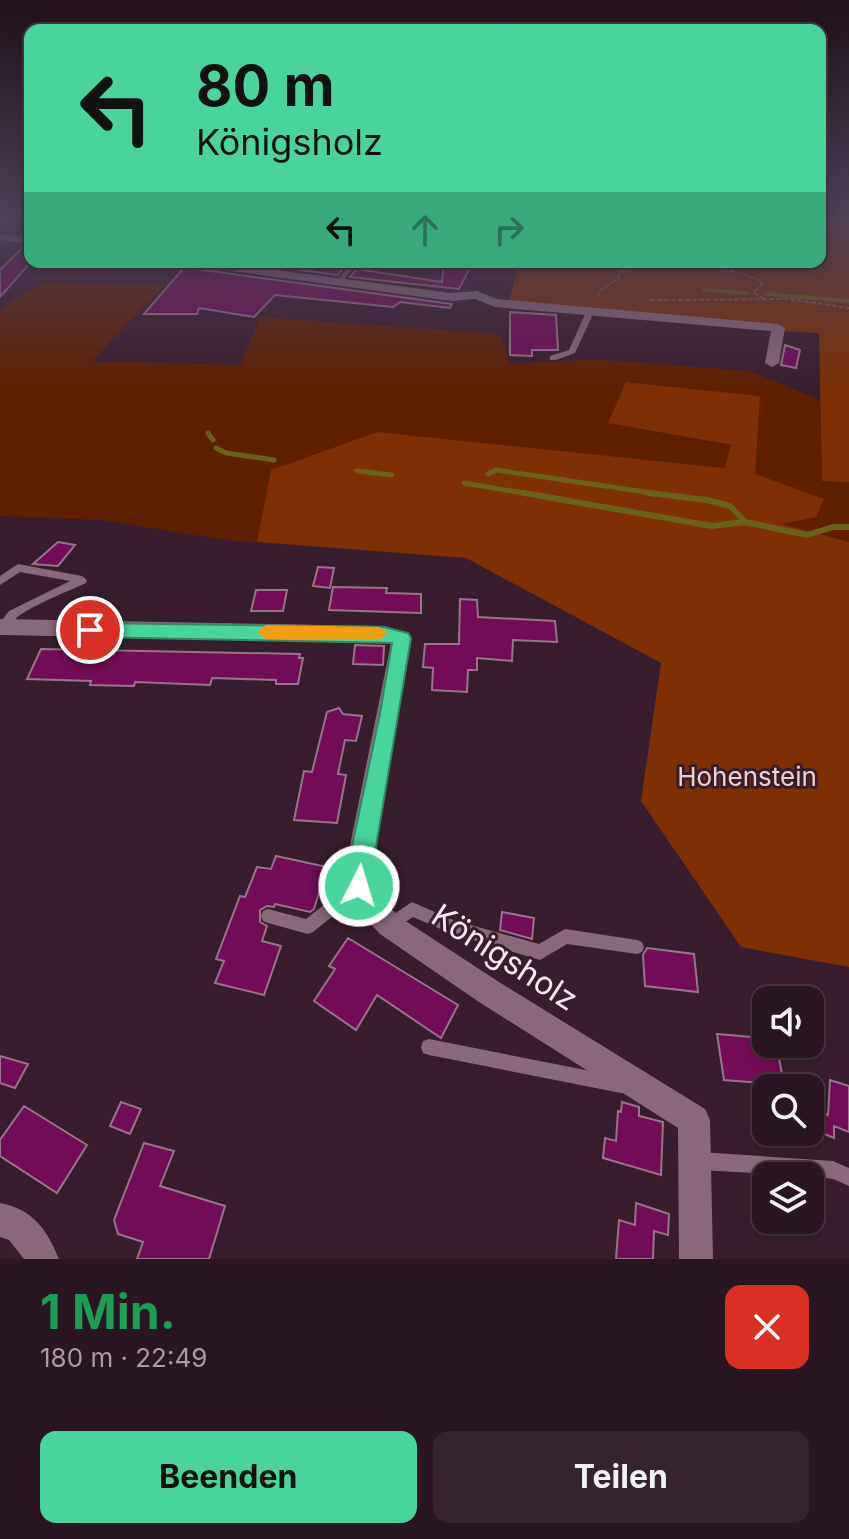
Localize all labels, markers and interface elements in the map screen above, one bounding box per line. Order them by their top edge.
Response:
text: 80 m [196,52,335,120]
icon: left [64,56,168,160]
text: Königsholz [196,120,383,164]
icon: left [319,208,363,252]
icon: ahead [403,208,447,252]
icon: right [487,208,531,252]
pin [56,596,124,664]
icon: arrive [68,608,112,652]
park label: Hohenstein [677,761,817,792]
position arrow [317,844,401,928]
street label: Königsholz [425,895,585,1019]
map controls [752,986,824,1234]
button: sound [752,986,824,1058]
button: search [752,1074,824,1146]
button: layers [752,1162,824,1234]
text: 1 Min. [40,1282,176,1341]
button: close [725,1285,809,1369]
text: 180 m · 22:49 [40,1342,207,1373]
button: Beenden [40,1431,417,1523]
button: Teilen [433,1431,809,1523]

